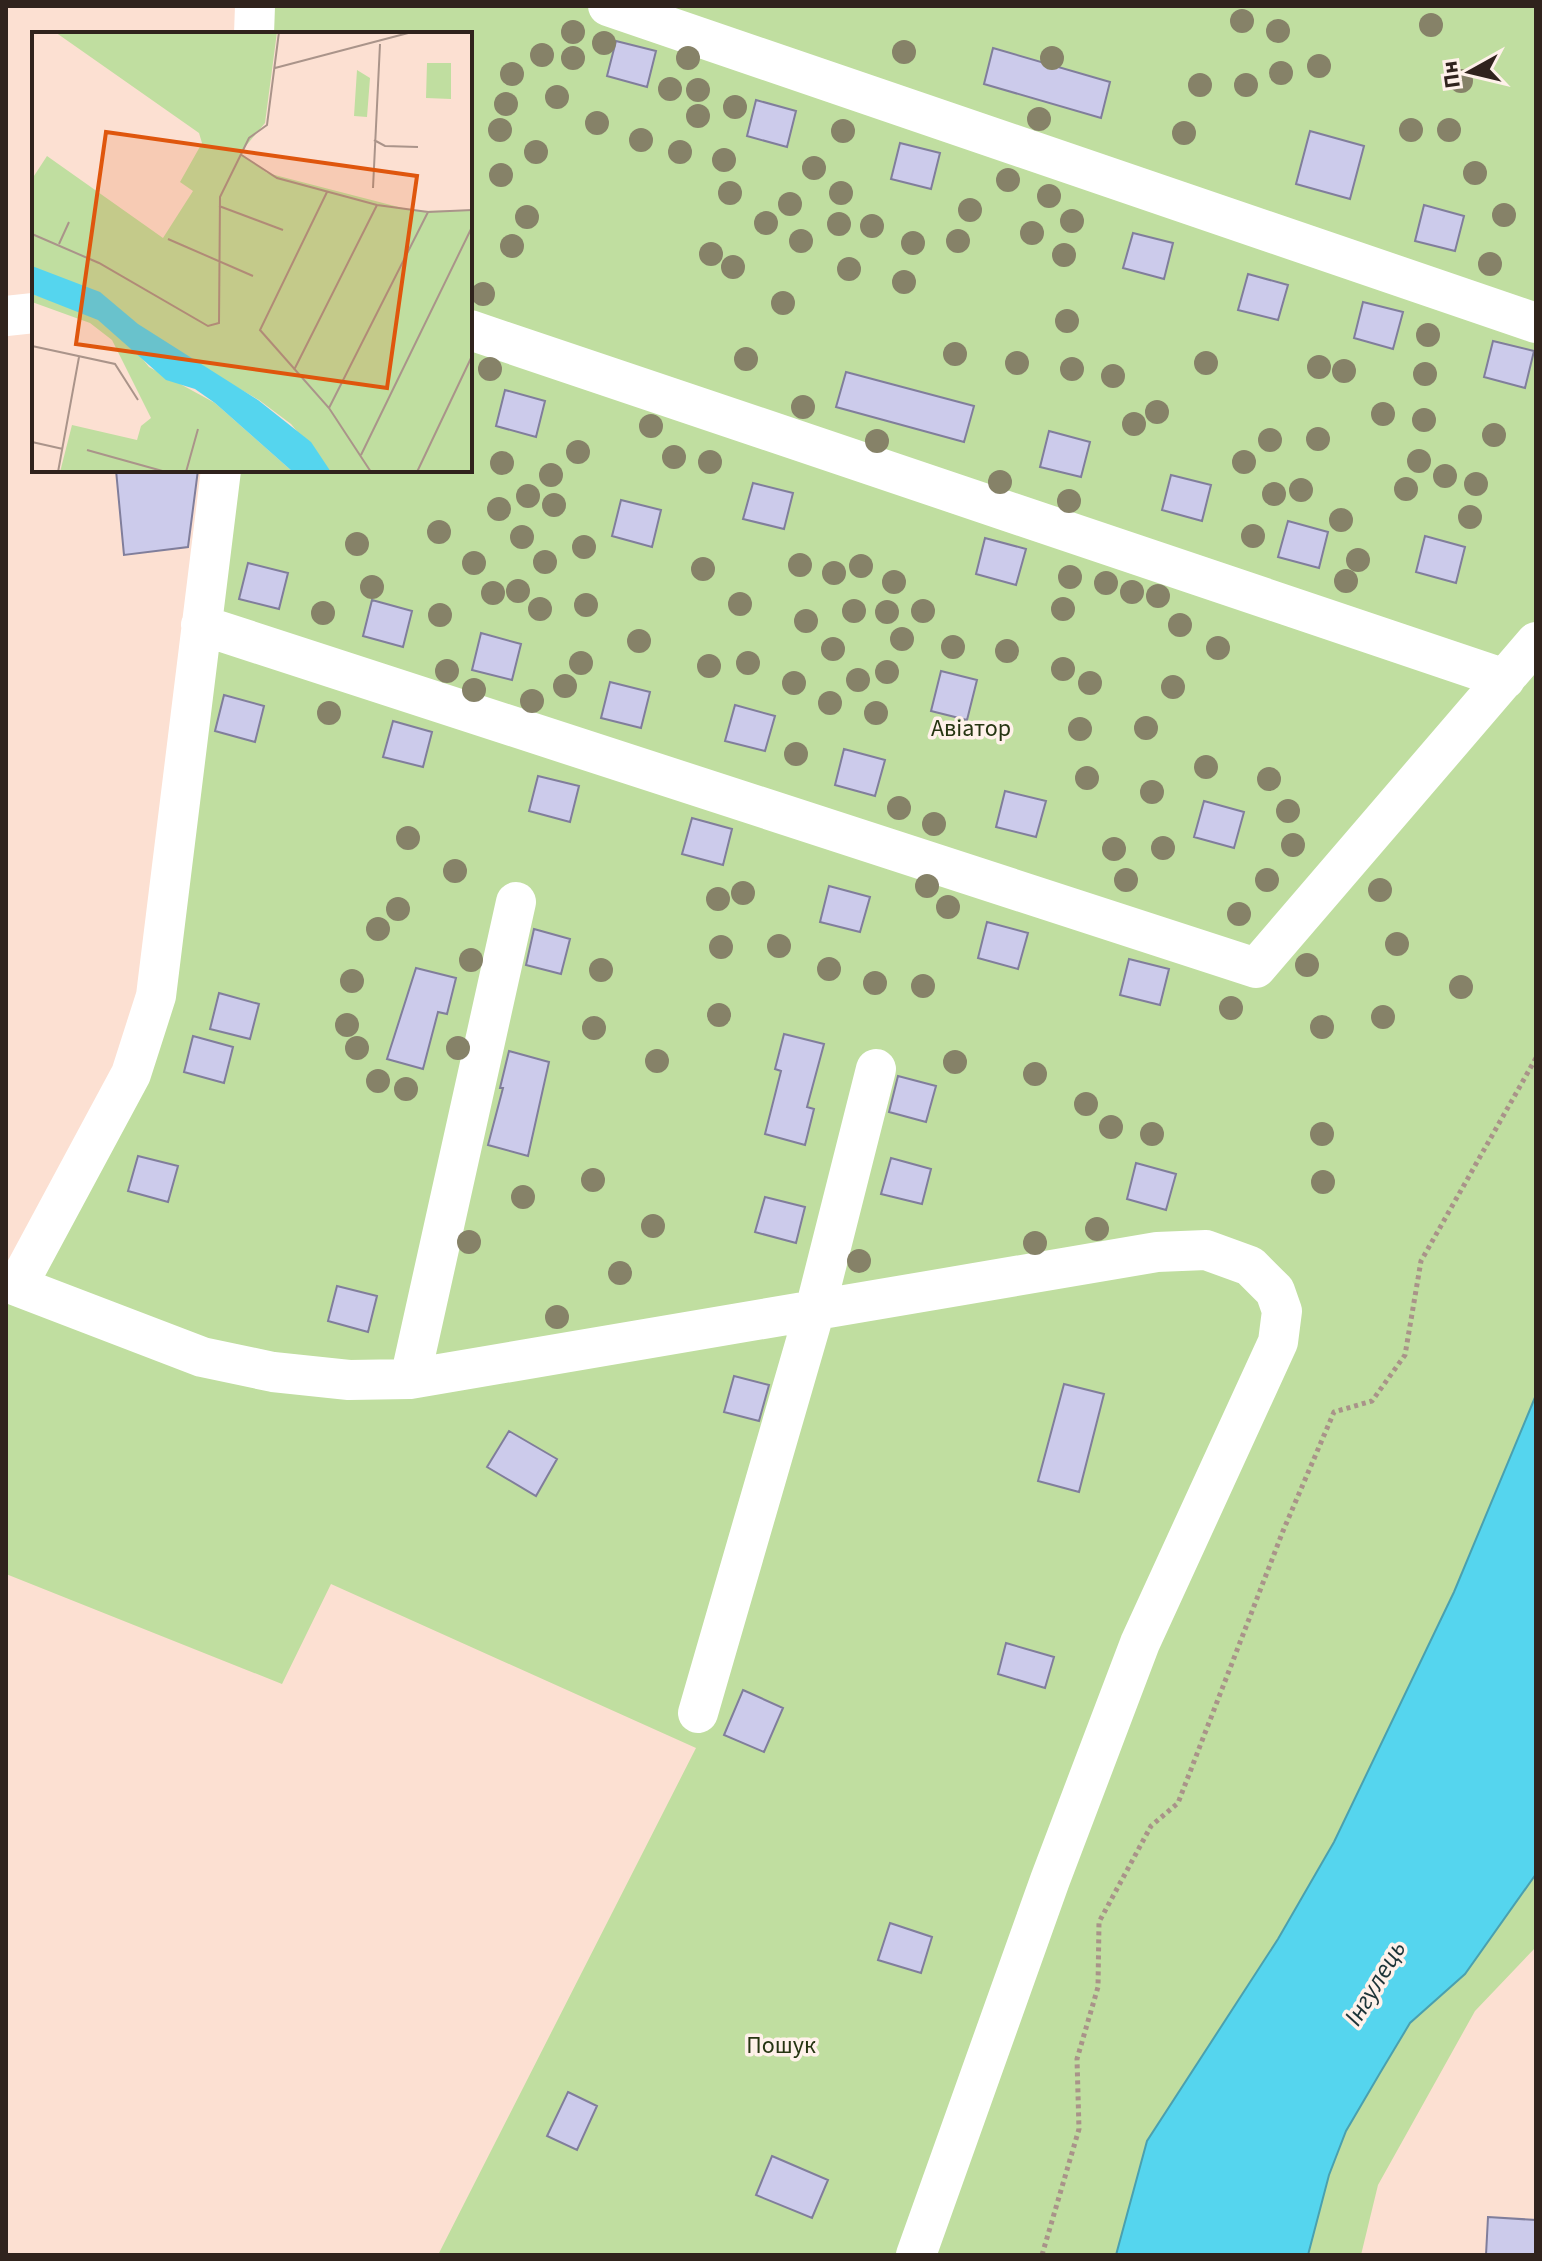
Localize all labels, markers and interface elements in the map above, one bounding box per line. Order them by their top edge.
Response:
inset map [32,32,472,472]
north arrow [1430,32,1510,112]
text: Пн [1433,59,1469,90]
park label: Авіатор [931,711,1011,746]
water label: Інгулець [1335,1933,1415,2033]
park label: Пошук [746,2028,816,2063]

